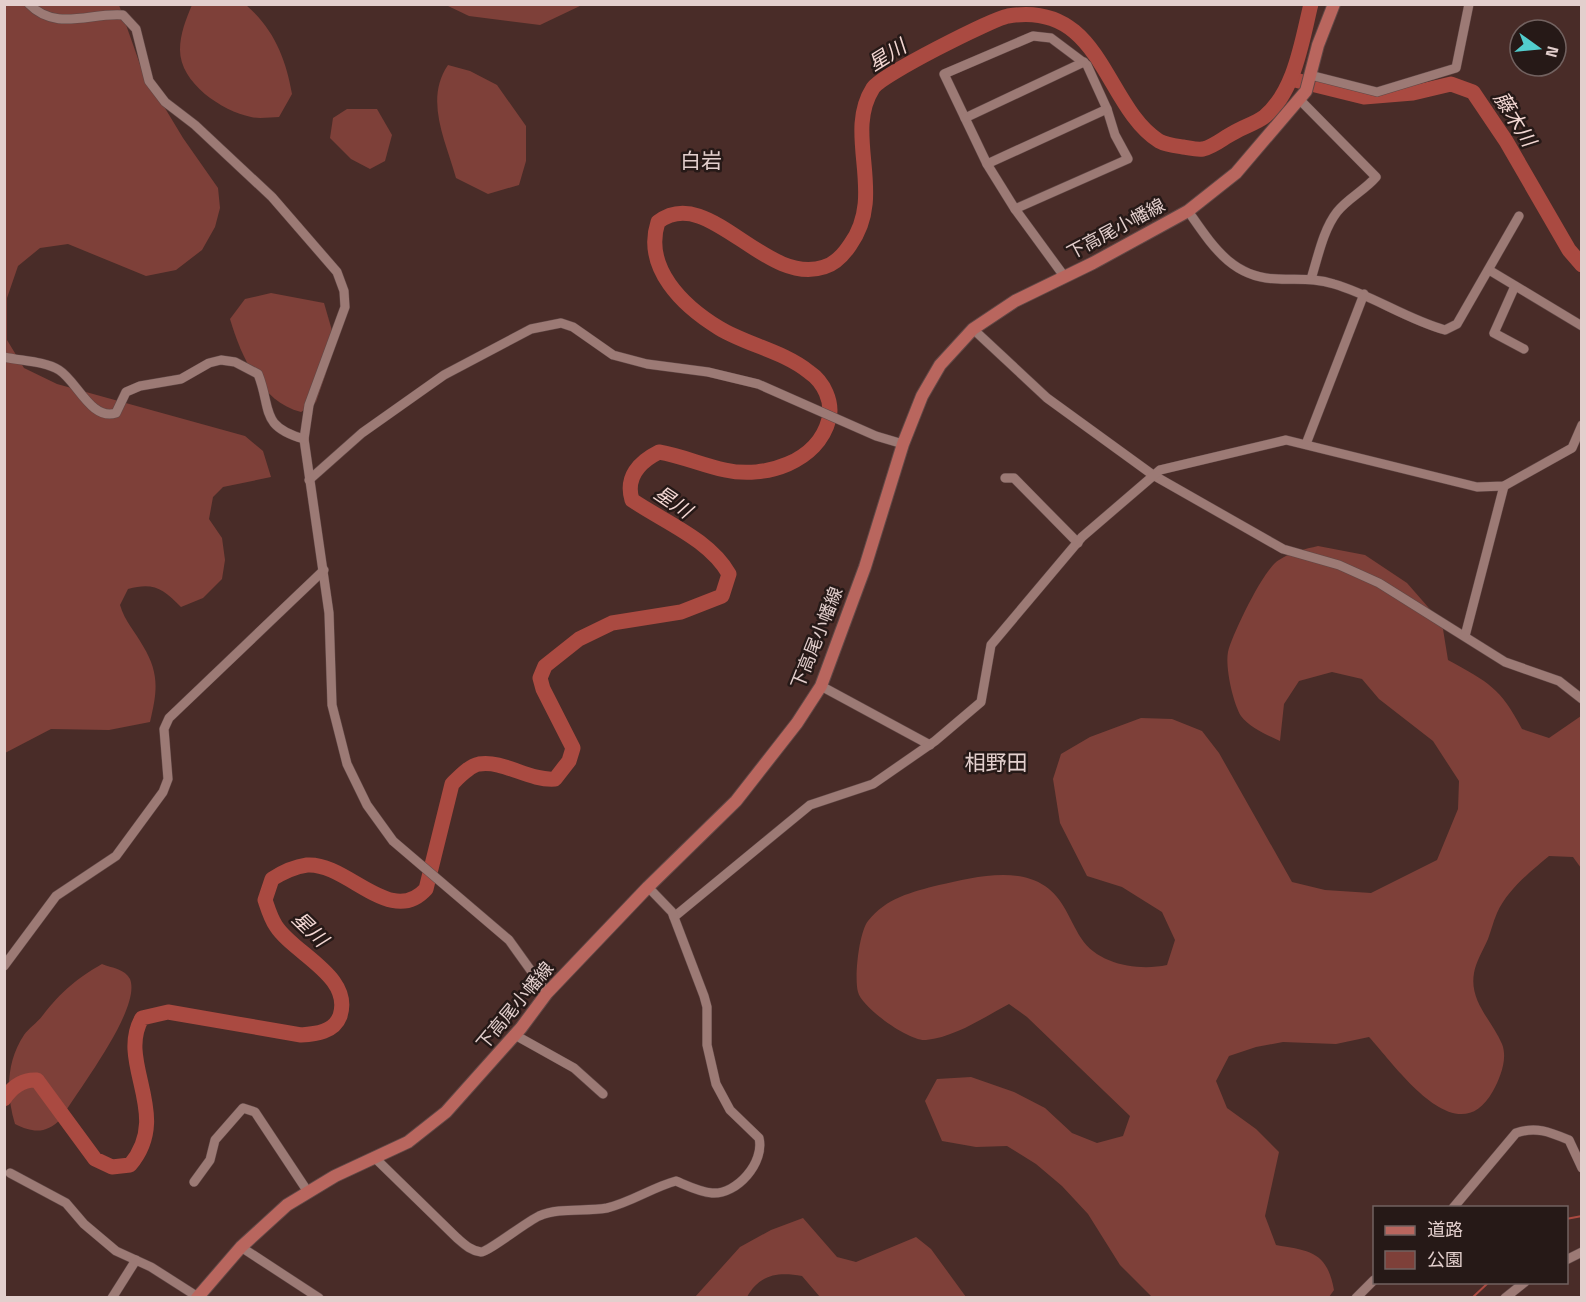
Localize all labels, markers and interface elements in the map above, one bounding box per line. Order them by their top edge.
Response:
north arrow [1508,18,1568,78]
water label: 星川 [862,30,914,78]
text: N [1539,43,1566,60]
water label: 藤木川 [1486,85,1546,154]
district label: 白岩 [680,144,722,176]
street label: 下高尾小幡線 [1062,191,1170,266]
water label: 星川 [648,478,700,527]
street label: 下高尾小幡線 [784,583,849,693]
district label: 相野田 [965,746,1028,778]
water label: 星川 [285,904,337,955]
street label: 下高尾小幡線 [470,956,560,1056]
legend [1373,1206,1568,1284]
text: 道路 [1427,1216,1463,1243]
text: 公園 [1427,1246,1463,1273]

